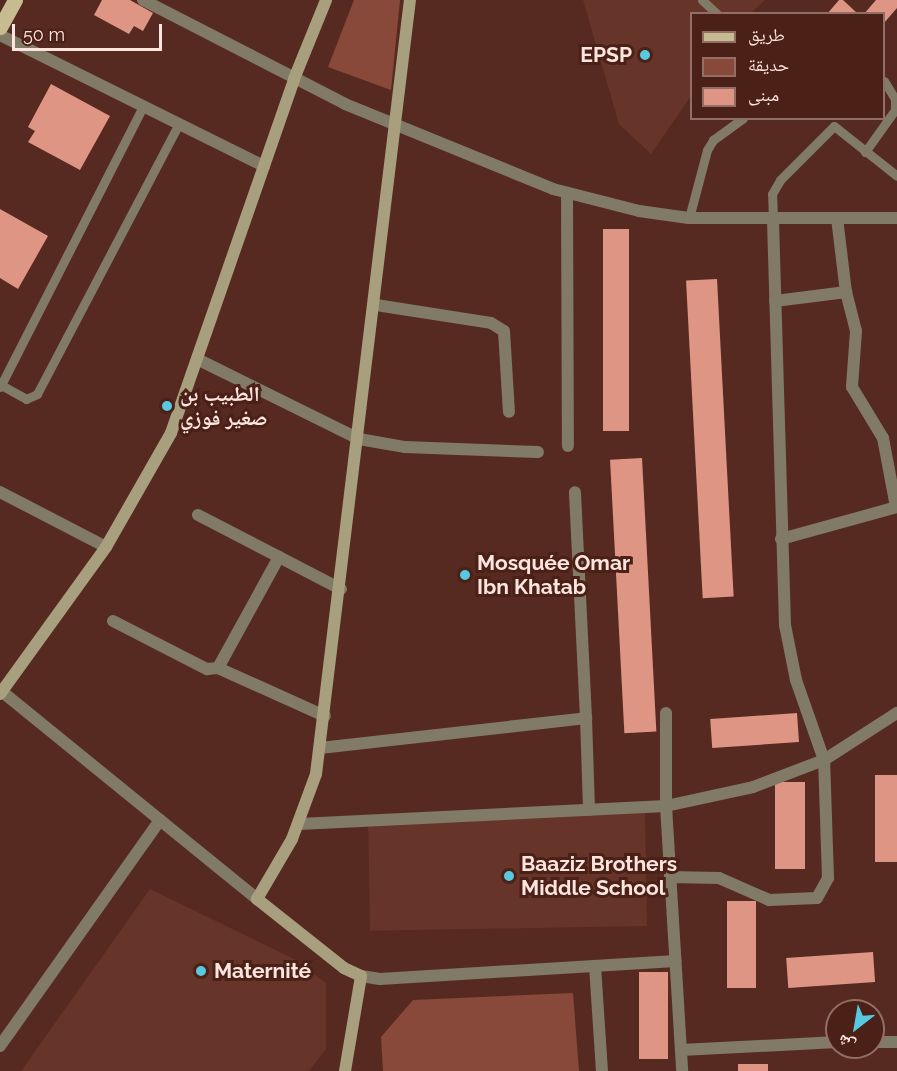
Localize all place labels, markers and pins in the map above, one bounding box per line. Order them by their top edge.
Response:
place label: EPSP [580,42,632,68]
marker: EPSP [636,46,654,64]
place label: الطبيب بن صغير فوزي [180,381,267,431]
marker: الطبيب بن صغير فوزي [158,397,176,415]
place label: Mosquée Omar Ibn Khatab [477,550,630,600]
marker: Mosquée Omar Ibn Khatab [458,568,472,582]
place label: Baaziz Brothers Middle School [521,851,677,901]
marker: Baaziz Brothers Middle School [502,869,516,883]
place label: Maternité [214,958,311,984]
marker: Maternité [192,962,210,980]

